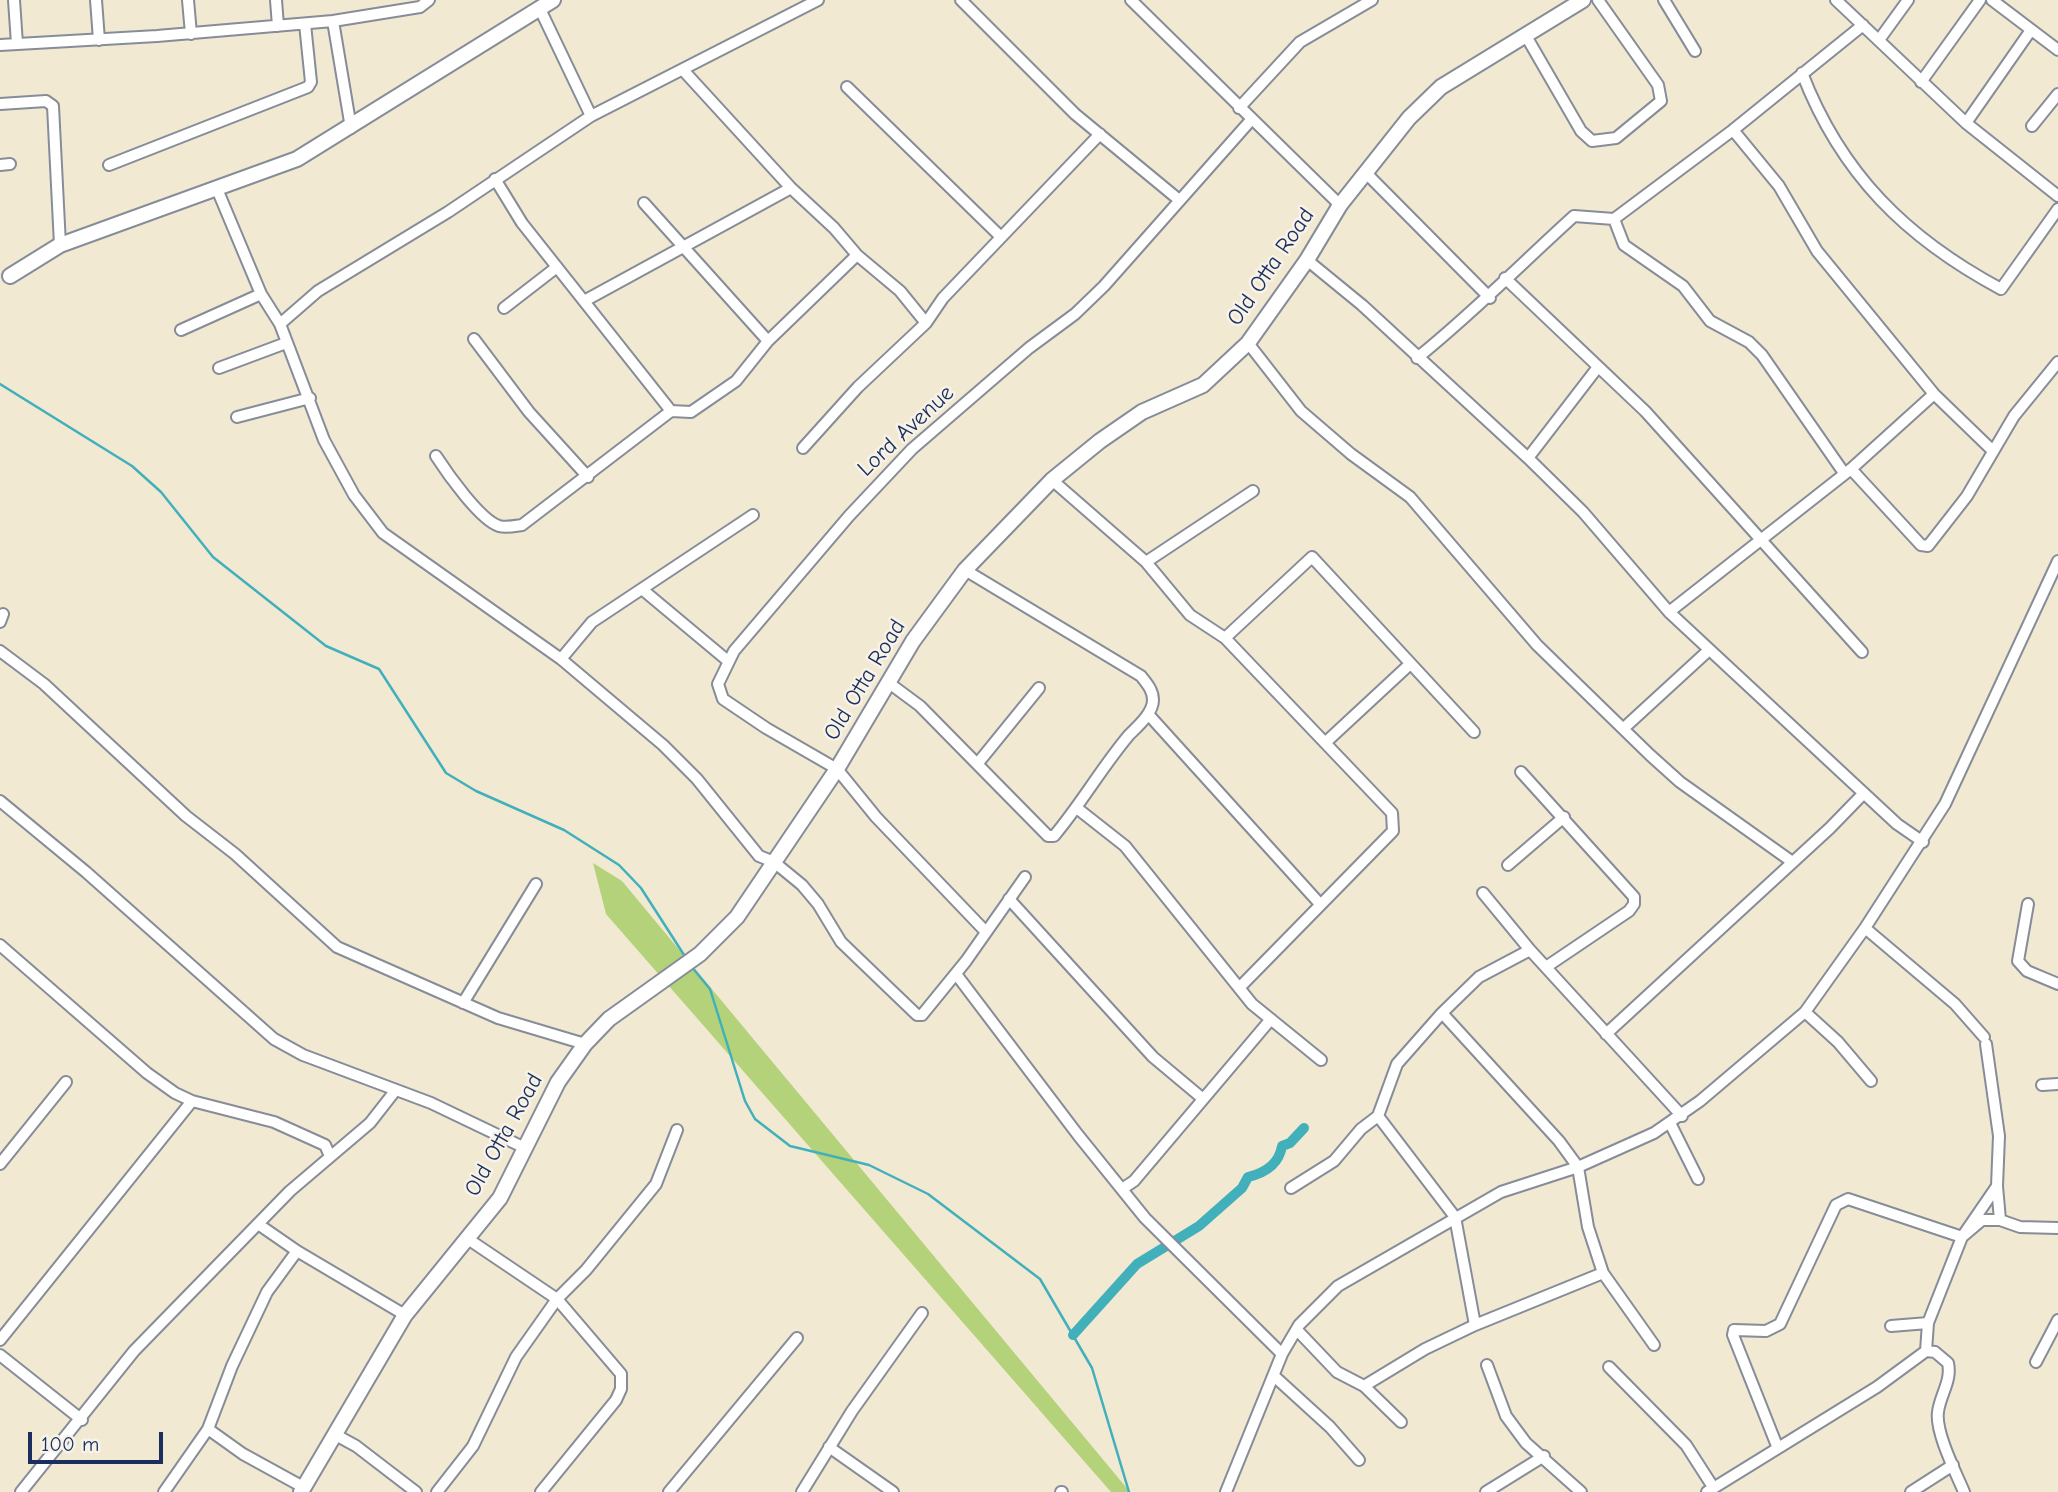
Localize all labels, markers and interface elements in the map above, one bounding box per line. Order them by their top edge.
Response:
street label: Old Otta Road [1221,203,1321,331]
street label: Lord Avenue [852,379,960,483]
street label: Old Otta Road [818,615,912,745]
street label: Old Otta Road [459,1069,549,1201]
scale bar [32,1418,166,1462]
text: 100 m [41,1432,99,1456]

